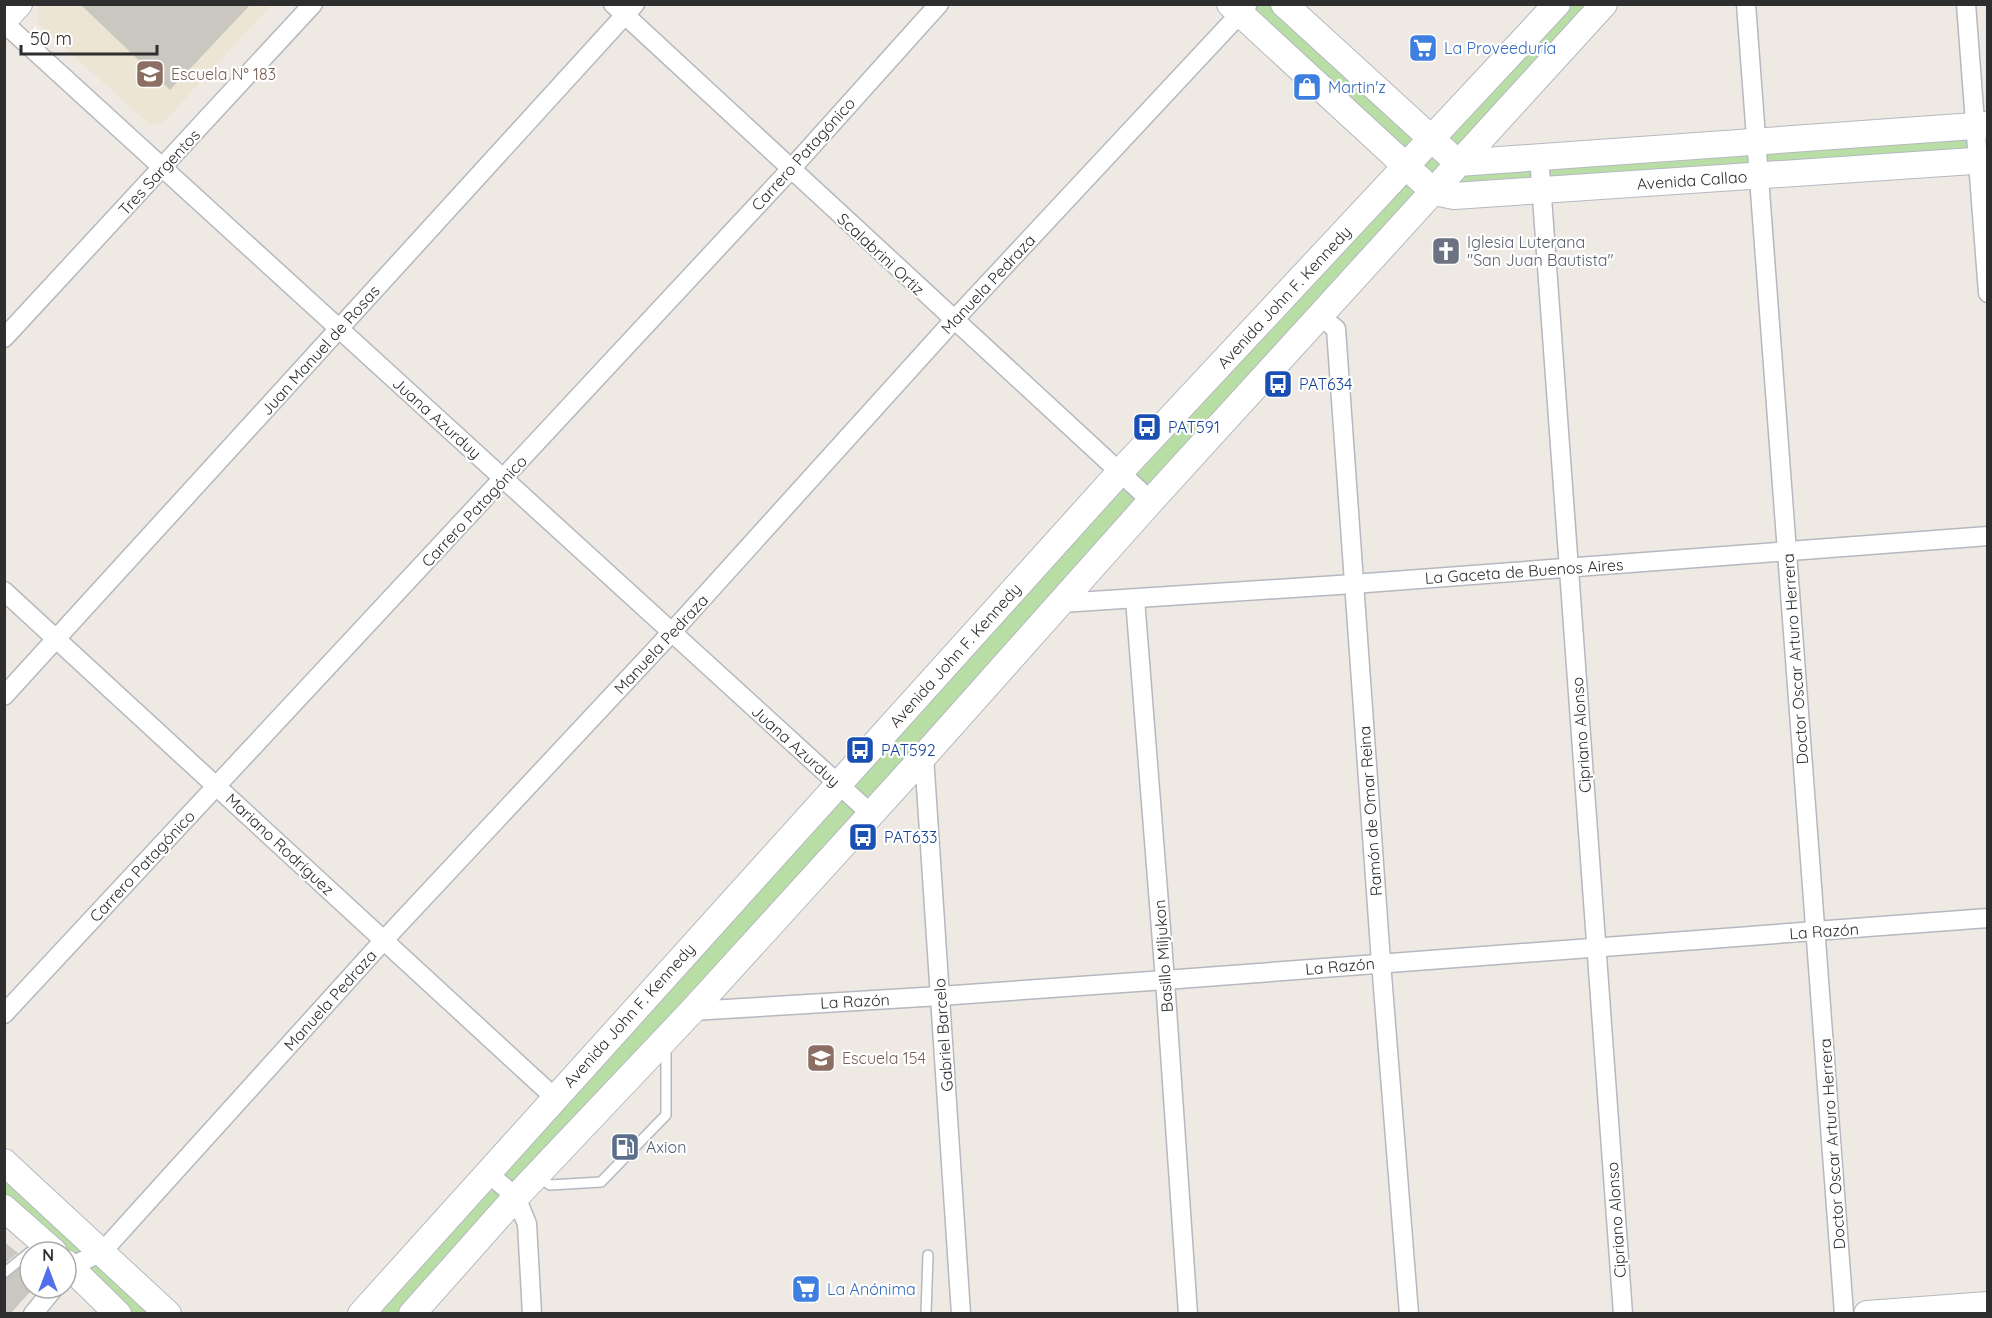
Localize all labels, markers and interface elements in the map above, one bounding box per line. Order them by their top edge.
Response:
scale bar [21,18,158,56]
text: 50 m [30,27,72,50]
supermarket icon: La Proveeduría [1407,32,1439,64]
place label: La Proveeduría [1444,38,1556,58]
school or university icon: Escuela N° 183 [134,58,166,90]
place label: Escuela N° 183 [171,64,276,84]
shop icon: Martin'z [1291,71,1323,103]
place label: Martin'z [1328,77,1386,97]
street label: Carrero Patagónico [747,93,859,215]
street label: Tres Sargentos [114,125,204,219]
street label: Avenida Callao [1636,166,1748,194]
street label: Scalabrini Ortiz [833,209,929,299]
street label: Avenida John F. Kennedy [1213,222,1355,372]
street label: Manuela Pedraza [937,230,1039,338]
place label: Iglesia Luterana "San Juan Bautista" [1467,232,1614,270]
church icon: Iglesia Luterana "San Juan Bautista" [1430,235,1462,267]
street label: Juan Manuel de Rosas [256,281,384,419]
bus stop icon: PAT634 [1262,368,1294,400]
street label: Juana Azurduy [389,373,485,463]
place label: PAT634 [1299,374,1353,394]
bus stop icon: PAT591 [1131,411,1163,443]
place label: PAT591 [1168,417,1220,437]
street label: Carrero Patagónico [417,451,531,571]
street label: Doctor Oscar Arturo Herrera [1778,553,1812,765]
street label: La Gaceta de Buenos Aires [1424,554,1624,588]
street label: Avenida John F. Kennedy [885,579,1025,731]
street label: Manuela Pedraza [610,590,712,698]
street label: Cipriano Alonso [1567,676,1595,794]
street label: Juana Azurduy [748,701,844,791]
street label: Ramón de Omar Reina [1354,725,1386,897]
bus stop icon: PAT592 [844,734,876,766]
place label: PAT592 [881,740,936,760]
street label: Mariano Rodríguez [222,789,338,899]
street label: Carrero Patagónico [85,806,199,926]
bus stop icon: PAT633 [847,821,879,853]
place label: PAT633 [884,827,938,847]
street label: Basillo Miljukon [1149,899,1177,1013]
street label: La Razón [1789,919,1859,943]
street label: Avenida John F. Kennedy [559,939,699,1091]
street label: Manuela Pedraza [279,945,381,1055]
street label: La Razón [1304,953,1376,979]
street label: Gabriel Barcelo [929,978,957,1092]
street label: La Razón [820,989,890,1013]
street label: Doctor Oscar Arturo Herrera [1815,1038,1849,1250]
school or university icon: Escuela 154 [805,1042,837,1074]
place label: Escuela 154 [842,1048,926,1068]
fuel station icon: Axion [609,1131,641,1163]
place label: Axion [646,1137,686,1157]
street label: Cipriano Alonso [1602,1161,1630,1279]
north arrow [18,1240,78,1300]
text: N [42,1245,54,1265]
supermarket icon: La Anónima [790,1273,822,1305]
place label: La Anónima [827,1279,916,1299]

